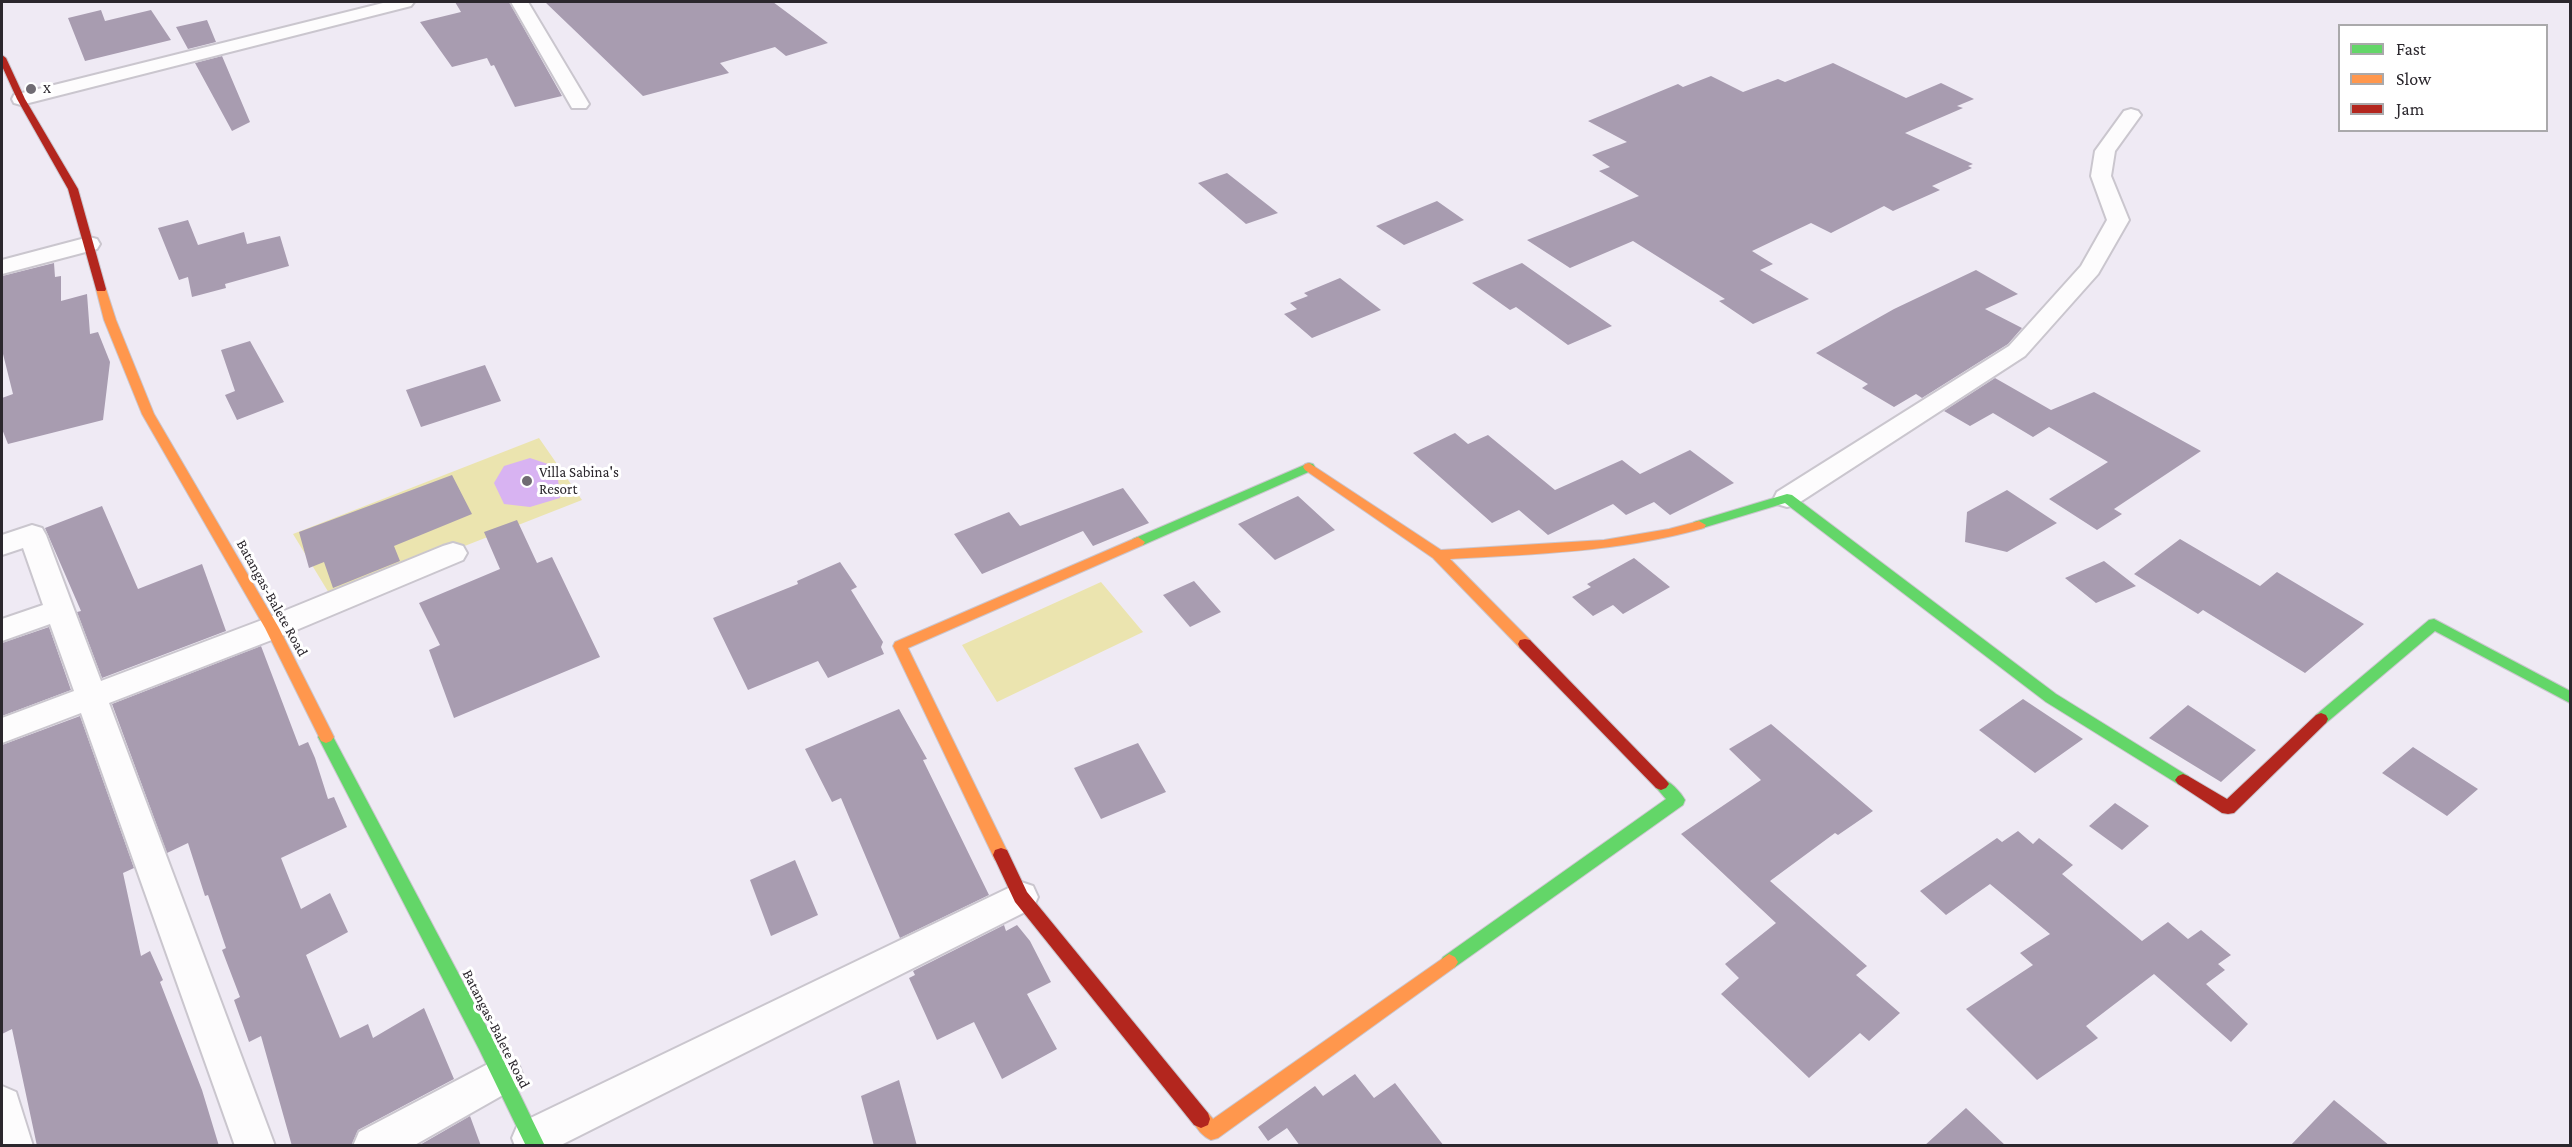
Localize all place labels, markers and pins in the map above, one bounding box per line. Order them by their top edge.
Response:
place label: X [43,81,51,97]
marker: X [24,82,38,96]
place label: Villa Sabina's Resort [539,463,619,498]
marker: Villa Sabina's Resort [520,474,534,488]

